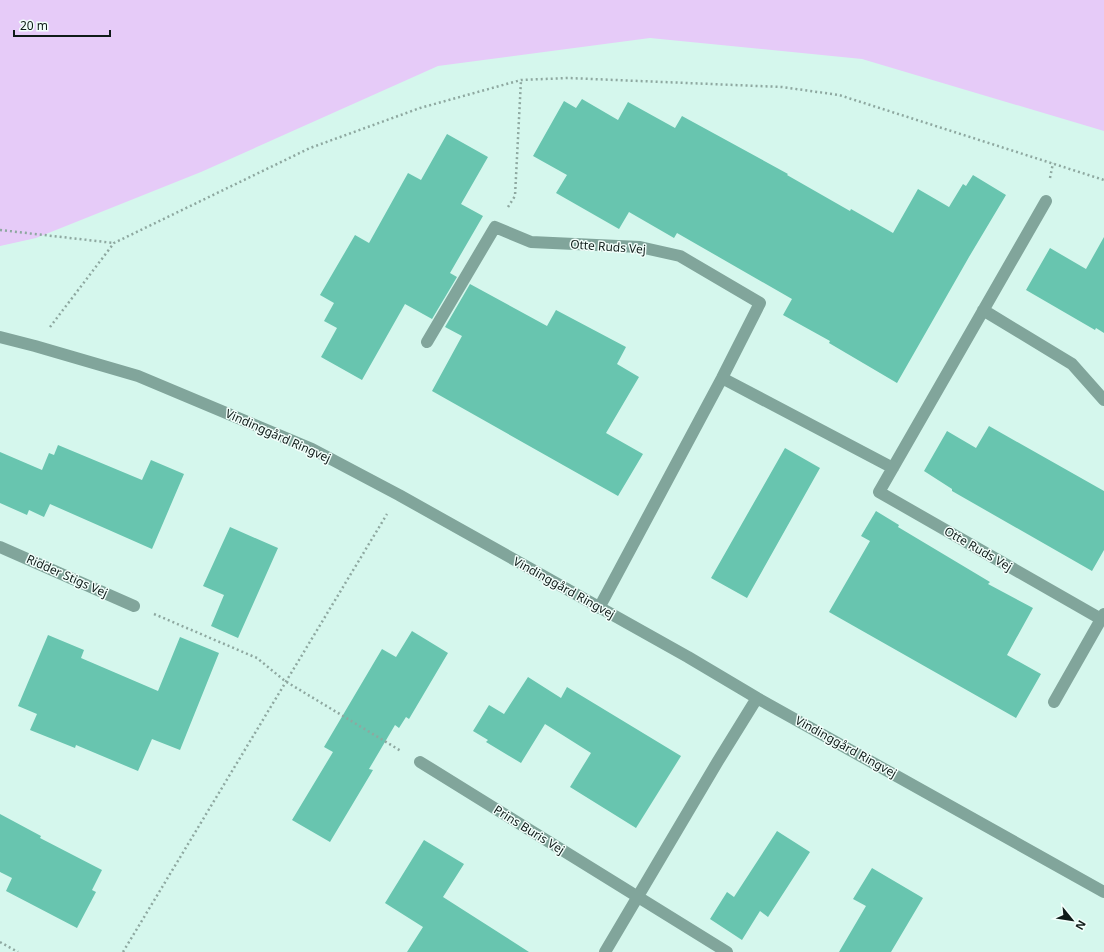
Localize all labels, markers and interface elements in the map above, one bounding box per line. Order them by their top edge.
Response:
scale bar [14,12,110,38]
text: 20 m [20,17,48,34]
street label: Otte Ruds Vej [570,235,646,258]
street label: Vindinggård Ringvej [223,405,334,466]
street label: Otte Ruds Vej [941,522,1015,575]
street label: Ridder Stigs Vej [24,550,111,601]
street label: Vindinggård Ringvej [510,553,618,623]
street label: Vindinggård Ringvej [792,712,900,782]
street label: Prins Buris Vej [491,801,568,858]
north arrow [1052,900,1092,940]
text: N [1072,918,1090,933]

